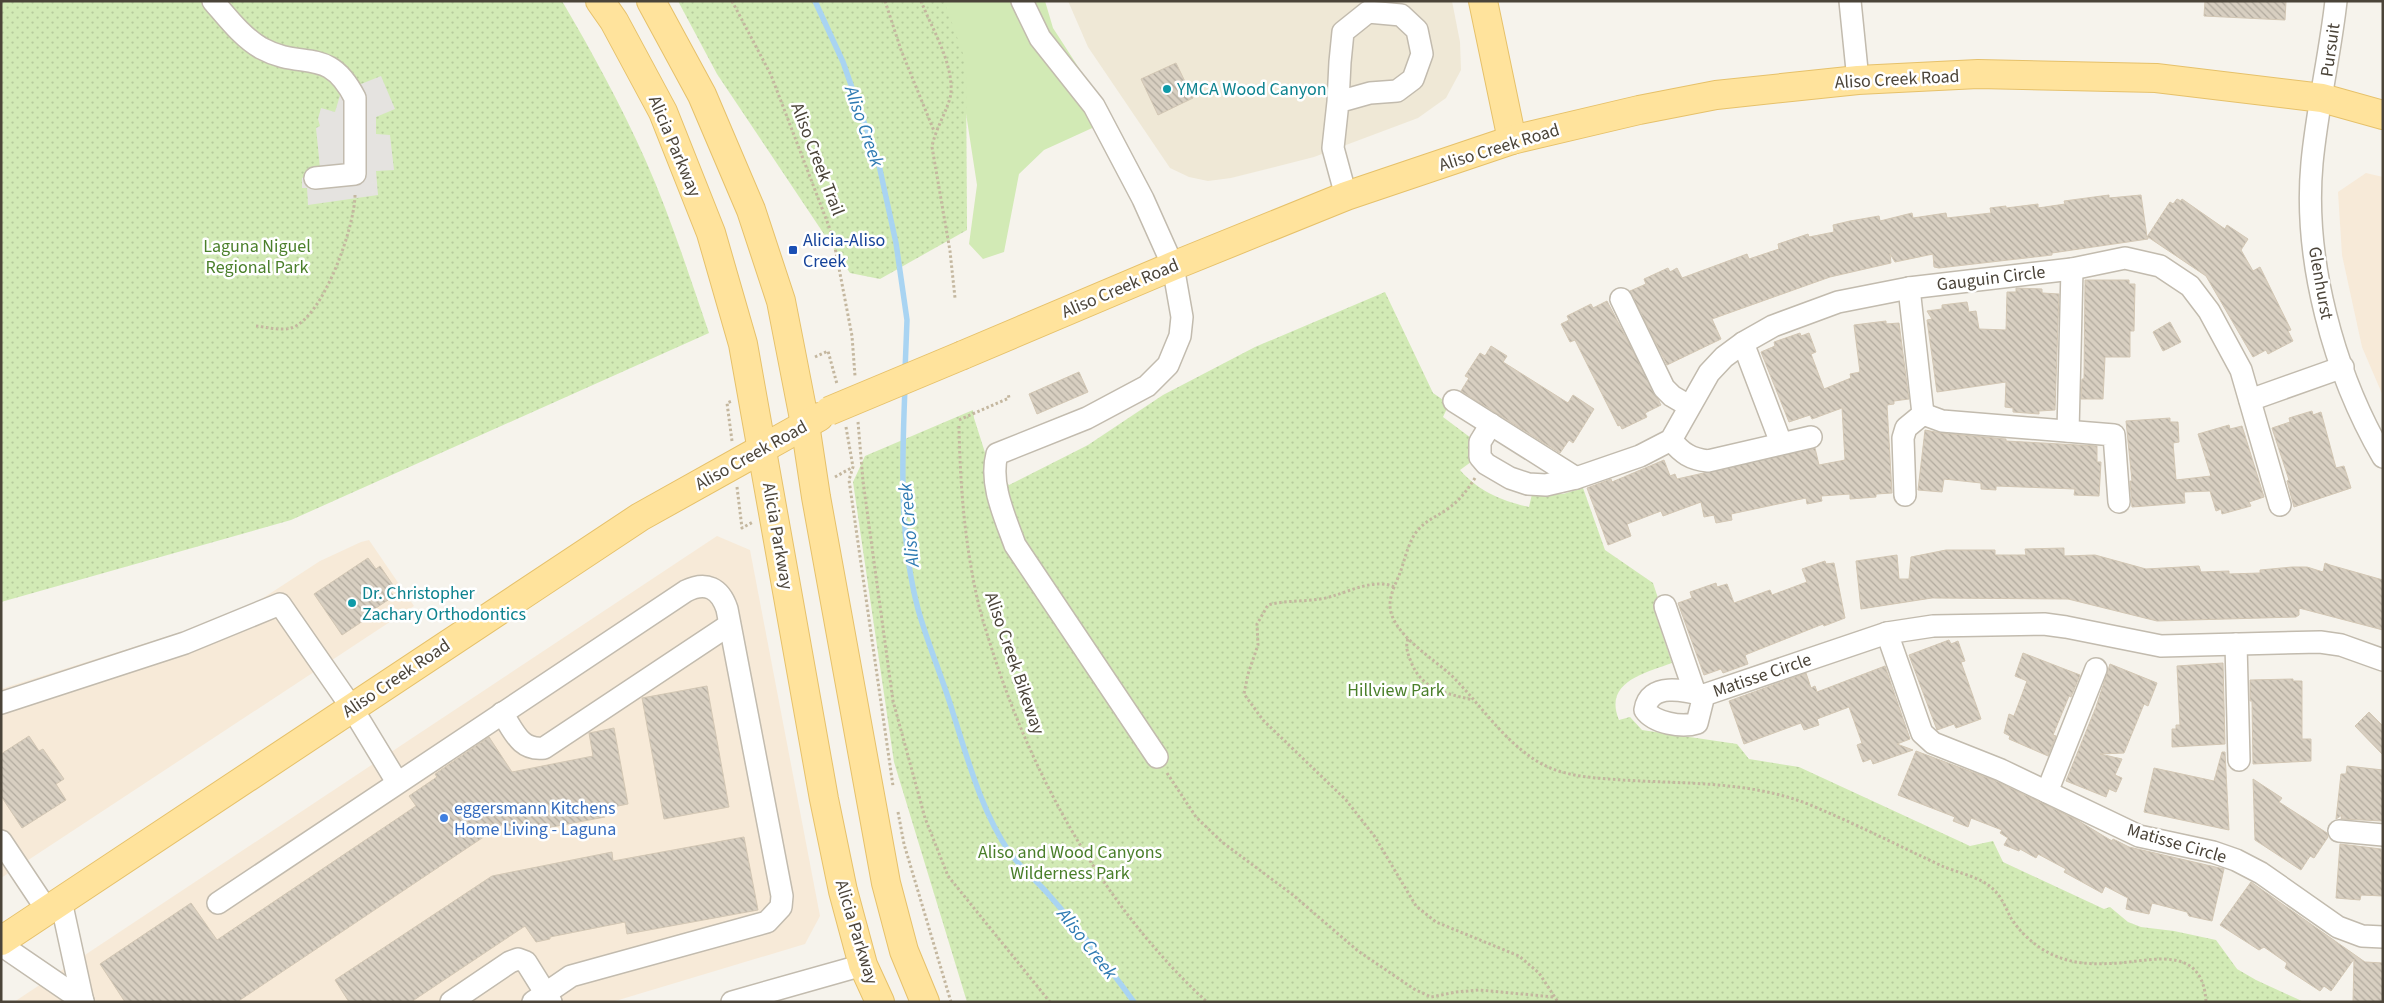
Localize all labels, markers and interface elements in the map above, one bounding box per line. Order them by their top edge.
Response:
street label: Pursuit [2314,22,2347,79]
street label: Aliso Creek Road [1834,64,1960,95]
place label: YMCA Wood Canyon [1176,77,1327,102]
water label: Aliso Creek [837,81,890,172]
marker: YMCA Wood Canyon [1161,83,1173,95]
street label: Alicia Parkway [642,92,707,201]
street label: Aliso Creek Trail [785,99,851,219]
street label: Aliso Creek Road [1436,117,1563,178]
place label: Alicia-Aliso Creek [803,228,885,274]
park label: Laguna Niguel Regional Park [203,234,311,280]
marker: Alicia-Aliso Creek [787,244,799,256]
street label: Glenhurst [2302,245,2339,321]
street label: Aliso Creek Road [1058,253,1183,324]
street label: Gauguin Circle [1935,259,2047,298]
street label: Aliso Creek Road [691,414,812,497]
street label: Alicia Parkway [756,481,799,592]
water label: Aliso Creek [892,481,927,569]
place label: Dr. Christopher Zachary Orthodontics [362,581,526,627]
street label: Aliso Creek Bikeway [978,589,1051,738]
marker: Dr. Christopher Zachary Orthodontics [346,597,358,609]
street label: Aliso Creek Road [337,633,455,724]
street label: Matisse Circle [1710,647,1815,704]
park label: Hillview Park [1347,678,1445,703]
place label: eggersmann Kitchens Home Living - Laguna [454,796,616,842]
marker: eggersmann Kitchens Home Living - Laguna [438,812,450,824]
street label: Matisse Circle [2124,817,2230,870]
park label: Aliso and Wood Canyons Wilderness Park [978,840,1162,886]
street label: Alicia Parkway [829,877,884,988]
water label: Aliso Creek [1050,902,1124,986]

